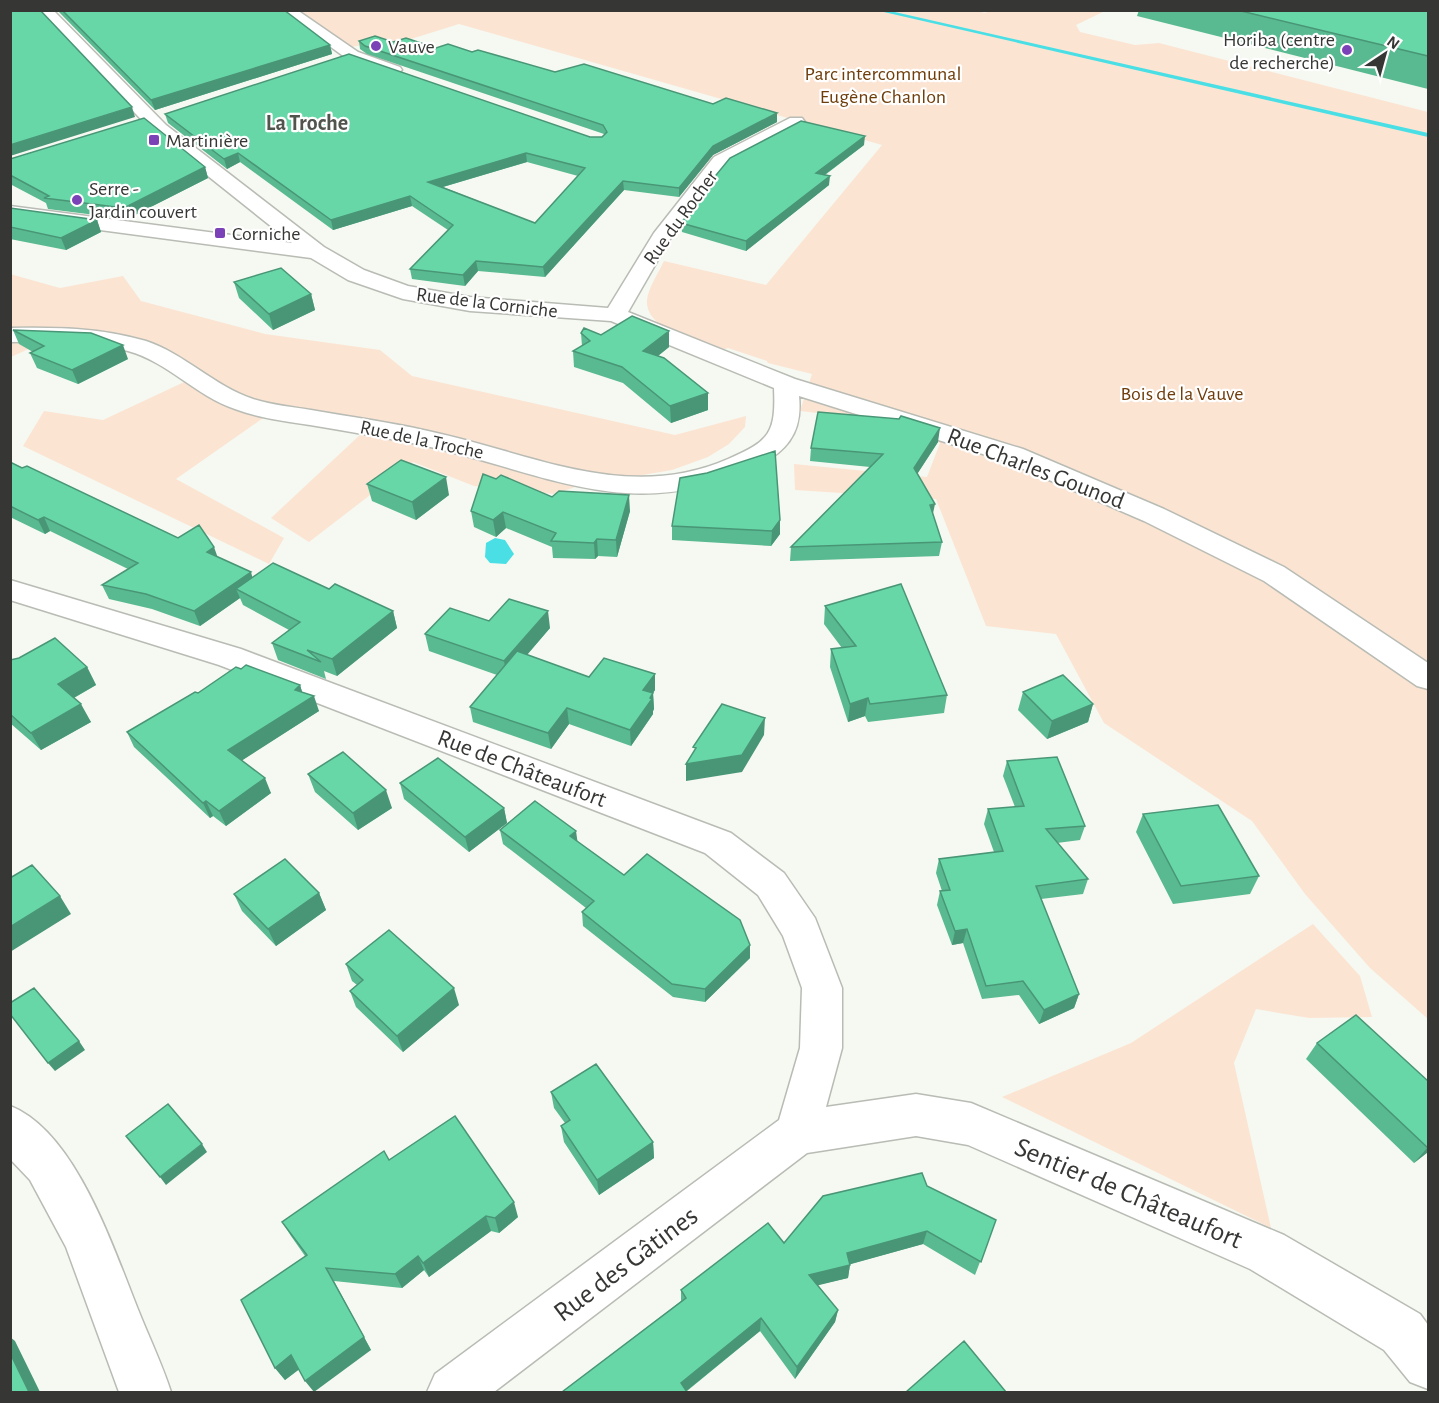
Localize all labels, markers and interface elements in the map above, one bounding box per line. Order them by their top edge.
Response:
north arrow [1355,24,1415,84]
place label: Horiba (centre de recherche) [1223,30,1335,73]
text: N [1384,33,1402,52]
place label: Vauve [388,37,435,57]
marker: Vauve [369,39,383,53]
marker: Horiba (centre de recherche) [1340,43,1354,57]
park label: Parc intercommunal Eugène Chanlon [805,64,961,107]
district label: La Troche [266,112,348,134]
place label: Martinière [166,131,248,151]
marker: Martinière [147,133,161,147]
street label: Rue du Rocher [640,166,722,268]
place label: Serre - Jardin couvert [89,179,197,222]
marker: Serre - Jardin couvert [70,193,84,207]
place label: Corniche [232,224,301,244]
marker: Corniche [213,226,227,240]
street label: Rue de la Corniche [415,284,559,322]
park label: Bois de la Vauve [1120,384,1244,404]
street label: Rue de la Troche [358,417,485,463]
street label: Rue Charles Gounod [944,424,1128,514]
street label: Rue de Châteaufort [434,726,610,812]
street label: Sentier de Châteaufort [1010,1133,1246,1254]
street label: Rue des Gâtines [549,1202,703,1328]

